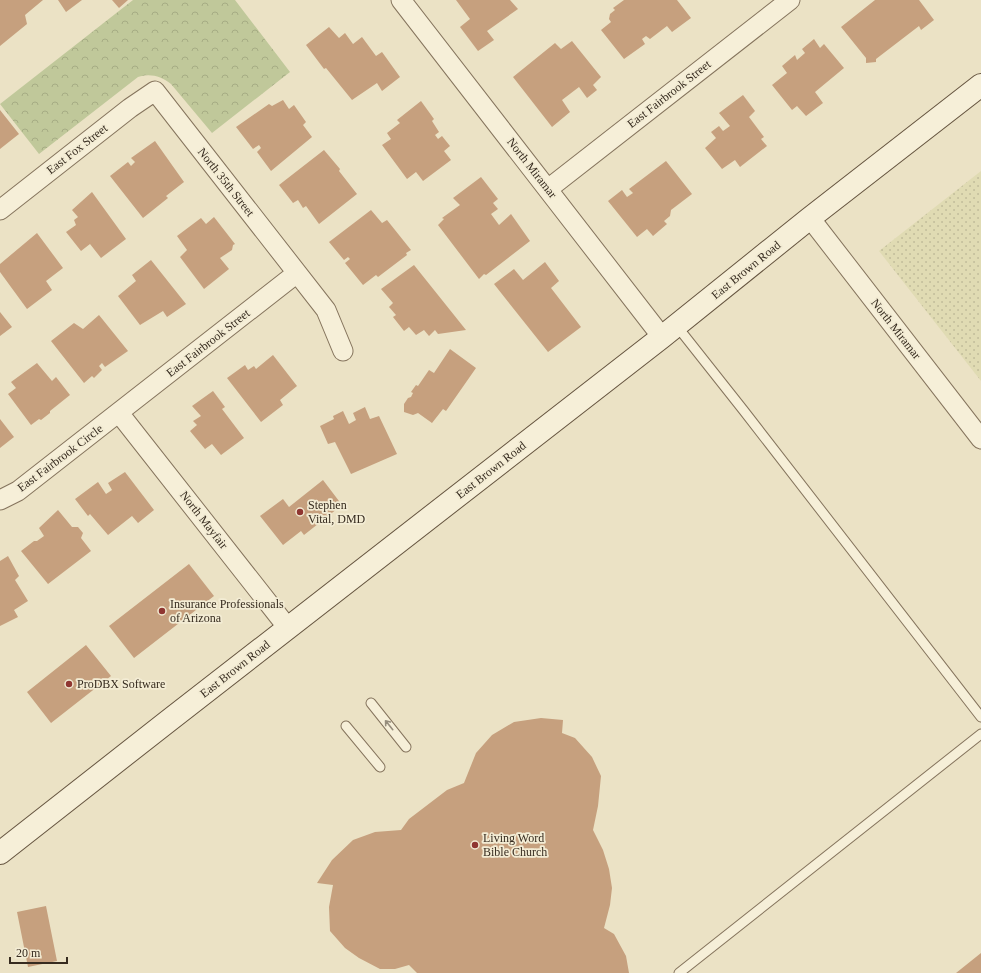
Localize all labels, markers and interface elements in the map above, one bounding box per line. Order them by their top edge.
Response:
street label: East Fairbrook Street [625,57,714,131]
street label: East Fox Street [44,121,111,177]
street label: North Miramar [504,135,560,201]
street label: North 35th Street [195,145,258,220]
street label: East Brown Road [709,238,783,302]
street label: North Miramar [868,296,924,362]
street label: East Fairbrook Street [164,306,253,380]
street label: East Fairbrook Circle [15,421,105,495]
street label: East Brown Road [453,438,529,502]
street label: North Mayfair [177,488,231,552]
place label: Stephen Vital, DMD [308,498,366,526]
marker: Stephen Vital, DMD [295,507,305,517]
place label: Insurance Professionals of Arizona [170,597,284,625]
marker: Insurance Professionals of Arizona [157,606,167,616]
street label: East Brown Road [197,637,273,701]
place label: ProDBX Software [77,677,165,691]
marker: ProDBX Software [64,679,74,689]
one-way arrow [384,719,393,730]
place label: Living Word Bible Church [483,831,547,859]
marker: Living Word Bible Church [470,840,480,850]
scale bar [10,939,67,965]
text: 20 m [16,946,41,960]

